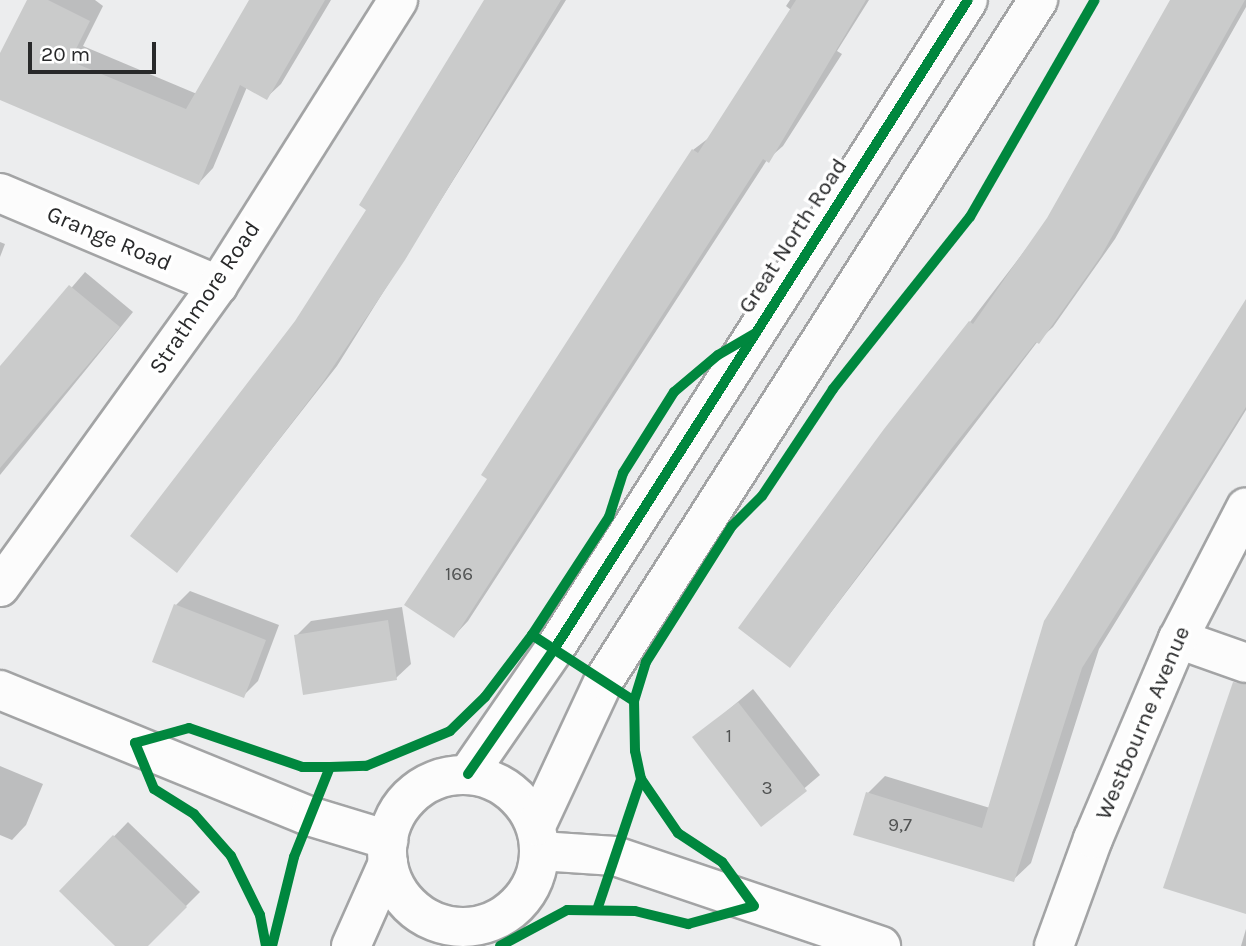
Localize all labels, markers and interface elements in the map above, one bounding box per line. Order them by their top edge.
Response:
scale bar [32,28,159,72]
text: 20 m [41,42,90,66]
street label: Great North Road [733,153,853,319]
street label: Grange Road [42,200,176,278]
street label: Strathmore Road [144,216,266,380]
house number: 166 [445,564,473,586]
street label: Westbourne Avenue [1090,622,1196,824]
house number: 1 [726,726,732,748]
house number: 3 [761,778,773,800]
house number: 9,7 [888,815,912,837]

